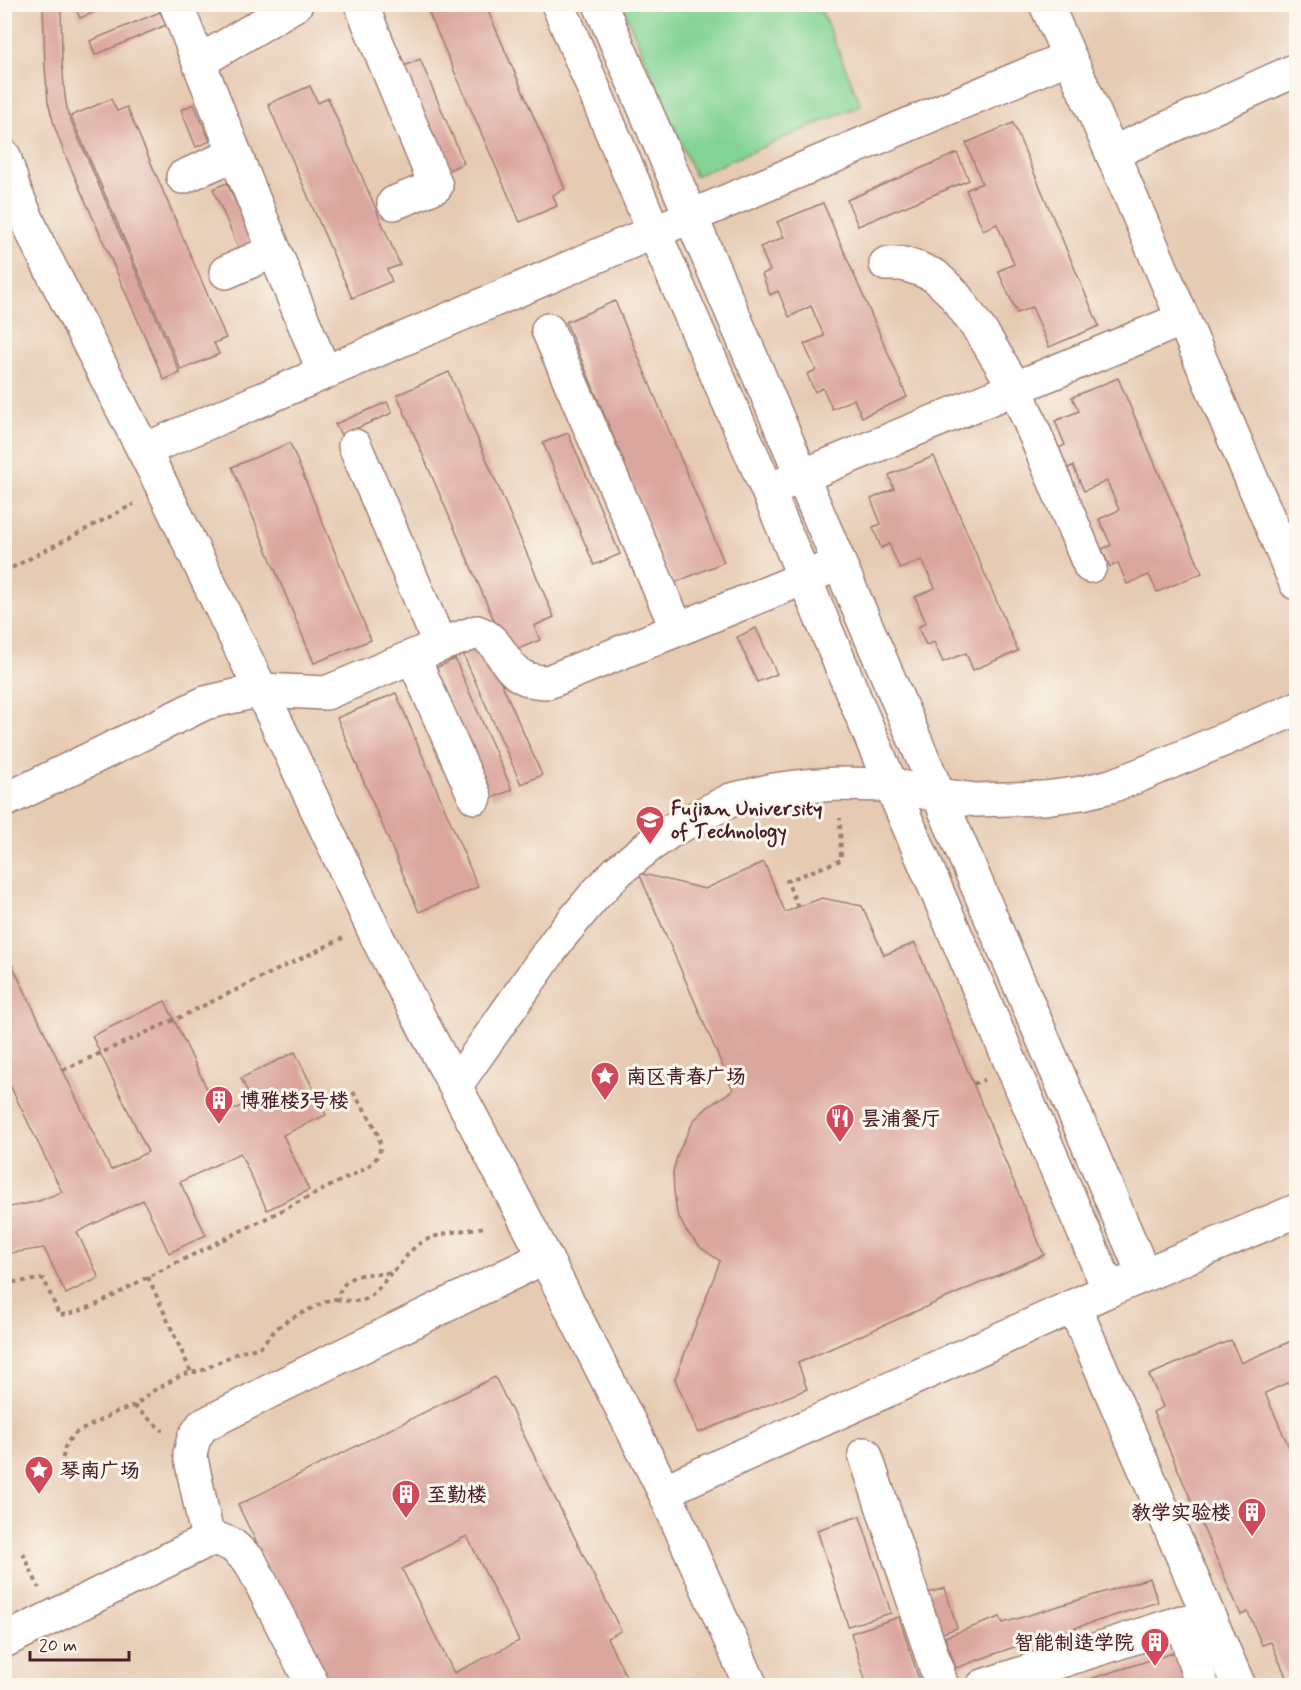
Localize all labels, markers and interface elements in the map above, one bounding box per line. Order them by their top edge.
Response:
place label: Fujian University of Technology [671,796,823,848]
school or university icon: Fujian University of Technology [634,804,666,846]
place icon: 南区青春广场 [589,1060,621,1102]
place label: 南区青春广场 [626,1064,746,1091]
building icon: 博雅楼3号楼 [203,1084,235,1126]
place label: 博雅楼3号楼 [240,1088,349,1115]
restaurant icon: 昙浦餐厅 [824,1102,856,1144]
place label: 昙浦餐厅 [861,1106,941,1133]
place icon: 琴南广场 [23,1454,55,1496]
place label: 琴南广场 [60,1458,140,1485]
building icon: 至勤楼 [390,1478,422,1520]
place label: 至勤楼 [427,1482,487,1509]
building icon: 教学实验楼 [1236,1496,1268,1538]
place label: 教学实验楼 [1131,1500,1231,1527]
scale bar [30,1624,129,1662]
building icon: 智能制造学院 [1139,1626,1171,1668]
place label: 智能制造学院 [1014,1630,1134,1657]
text: 20 m [39,1634,77,1658]

